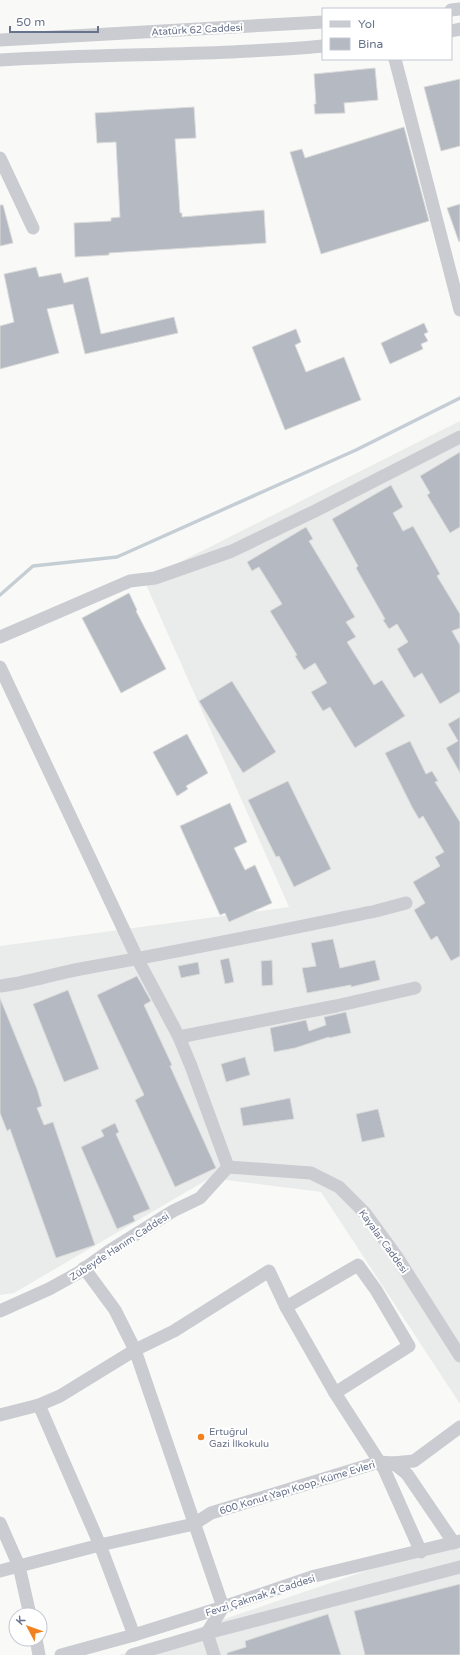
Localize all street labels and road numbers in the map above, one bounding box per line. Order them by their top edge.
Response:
street label: Atatürk 62 Caddesi [151,22,243,38]
street label: Kayalar Caddesi [356,1207,410,1276]
street label: Zübeyde Hanım Caddesi [68,1210,171,1283]
street label: 600 Konut Yapı Koop. Küme Evleri [218,1459,376,1517]
street label: Fevzi Çakmak 4 Caddesi [204,1573,317,1619]

